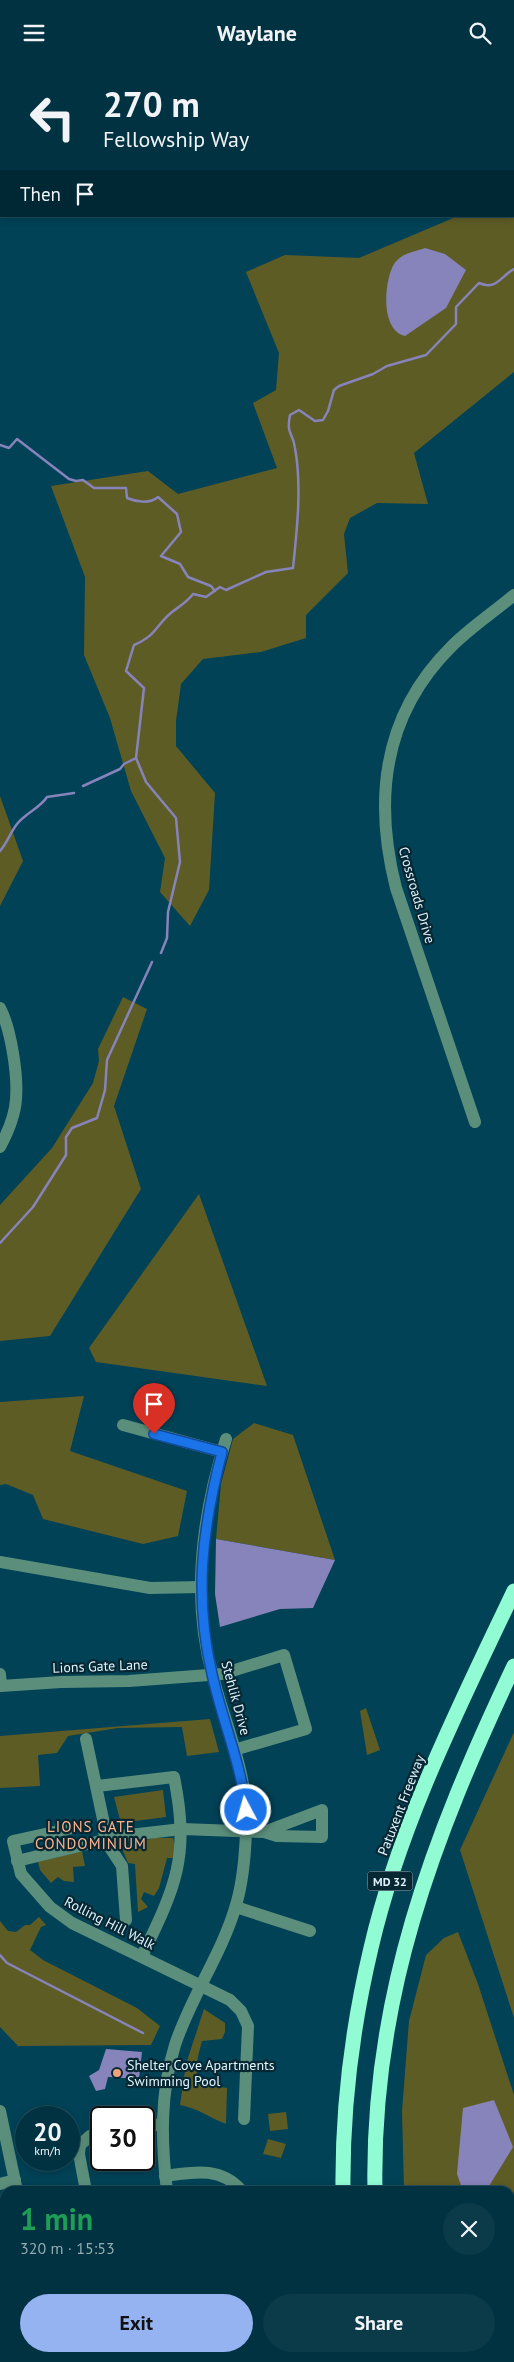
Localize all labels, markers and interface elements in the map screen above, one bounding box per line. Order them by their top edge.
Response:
icon: menu [20,19,48,47]
text: Waylane [217,19,297,47]
icon: search [466,19,494,47]
text: 270 m [103,81,200,127]
icon: left [20,85,85,150]
text: Fellowship Way [103,125,249,153]
icon: arrive [71,180,99,208]
text: Then [20,182,61,206]
street label: Crossroads Drive [395,845,439,945]
pin [133,1383,175,1434]
icon: arrive [140,1390,168,1418]
street label: Lions Gate Lane [52,1655,148,1677]
street label: Stehlik Drive [217,1659,255,1737]
street label: Patuxent Freeway [374,1752,429,1858]
position arrow [219,1783,271,1835]
district label: LIONS GATE CONDOMINIUM [35,1817,147,1853]
road number: MD 32 [368,1871,412,1890]
street label: Rolling Hill Walk [62,1892,159,1954]
place label: Shelter Cove Apartments Swimming Pool [127,2056,275,2090]
marker: Shelter Cove Apartments Swimming Pool [111,2067,123,2079]
speed limit sign: 30 [90,2106,155,2171]
text: 20 [33,2116,62,2148]
text: km/h [34,2143,61,2158]
text: 1 min [20,2199,93,2238]
button: close [443,2203,495,2255]
text: 320 m · 15:53 [20,2238,115,2258]
button: Exit [20,2294,253,2352]
button: Share [263,2294,495,2352]

